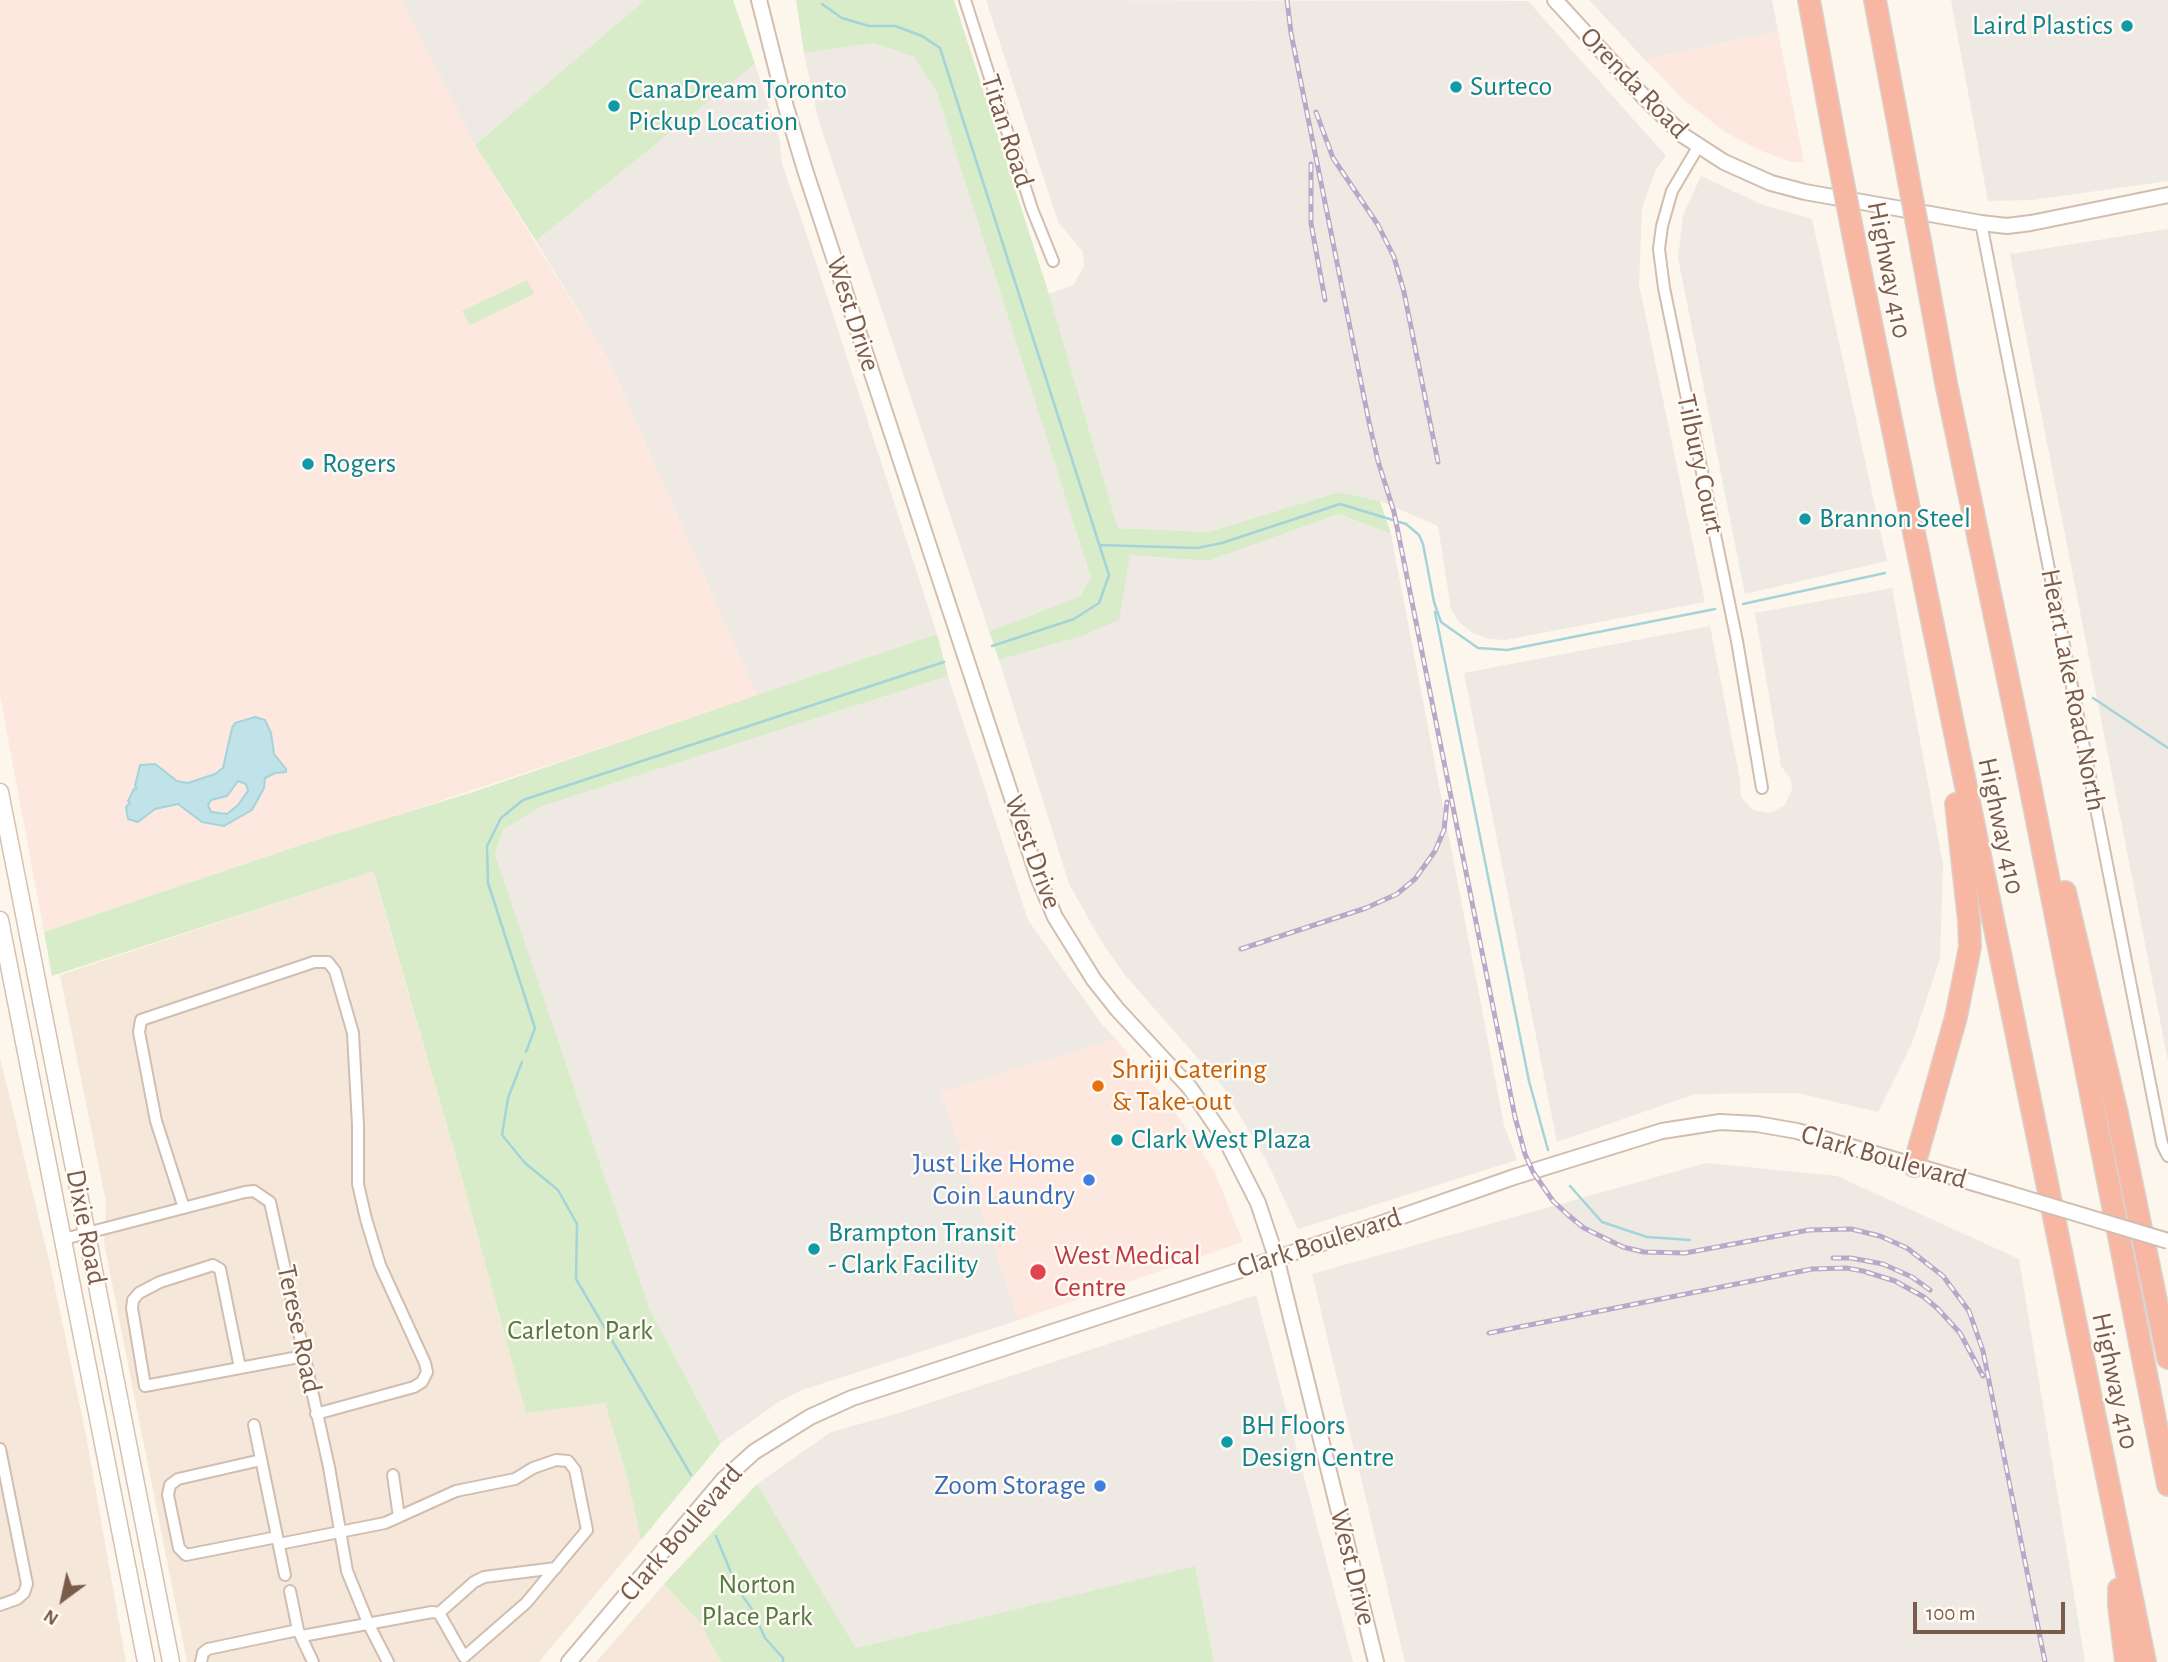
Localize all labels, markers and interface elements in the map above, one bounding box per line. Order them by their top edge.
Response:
place label: Laird Plastics [1972,9,2113,43]
marker: Laird Plastics [2119,18,2135,34]
street label: Orenda Road [1573,20,1695,146]
street label: Titan Road [973,70,1041,192]
place label: Surteco [1470,70,1552,104]
place label: CanaDream Toronto Pickup Location [628,73,847,139]
marker: Surteco [1448,79,1464,95]
marker: CanaDream Toronto Pickup Location [606,98,622,114]
street label: Highway 410 [1859,199,1919,341]
street label: West Drive [819,252,887,376]
street label: Tilbury Court [1669,391,1731,537]
place label: Rogers [322,447,396,481]
marker: Rogers [300,456,316,472]
place label: Brannon Steel [1819,502,1971,536]
marker: Brannon Steel [1797,511,1813,527]
street label: Heart Lake Road North [2033,566,2113,814]
street label: Highway 410 [1970,755,2032,897]
street label: West Drive [997,790,1069,914]
place label: Shriji Catering & Take-out [1112,1053,1267,1119]
marker: Shriji Catering & Take-out [1090,1078,1106,1094]
street label: Clark Boulevard [1797,1117,1971,1197]
place label: Clark West Plaza [1131,1123,1311,1157]
marker: Clark West Plaza [1109,1132,1125,1148]
place label: Just Like Home Coin Laundry [913,1147,1075,1213]
street label: Dixie Road [58,1166,114,1288]
marker: Just Like Home Coin Laundry [1081,1172,1097,1188]
street label: Clark Boulevard [1233,1201,1405,1285]
place label: Brampton Transit - Clark Facility [828,1216,1016,1282]
place label: West Medical Centre [1054,1239,1201,1305]
marker: Brampton Transit - Clark Facility [806,1241,822,1257]
street label: Terese Road [269,1262,329,1396]
marker: West Medical Centre [1028,1262,1048,1282]
street label: Highway 410 [2084,1310,2146,1452]
park label: Carleton Park [507,1314,653,1348]
place label: BH Floors Design Centre [1241,1409,1394,1475]
marker: BH Floors Design Centre [1219,1434,1235,1450]
street label: Clark Boulevard [612,1458,750,1608]
place label: Zoom Storage [934,1469,1086,1503]
marker: Zoom Storage [1092,1478,1108,1494]
street label: West Drive [1322,1505,1384,1629]
north arrow [28,1564,98,1634]
park label: Norton Place Park [701,1568,813,1634]
scale bar [1916,1588,2068,1632]
text: 100 m [1926,1603,1976,1624]
text: N [41,1605,62,1629]

